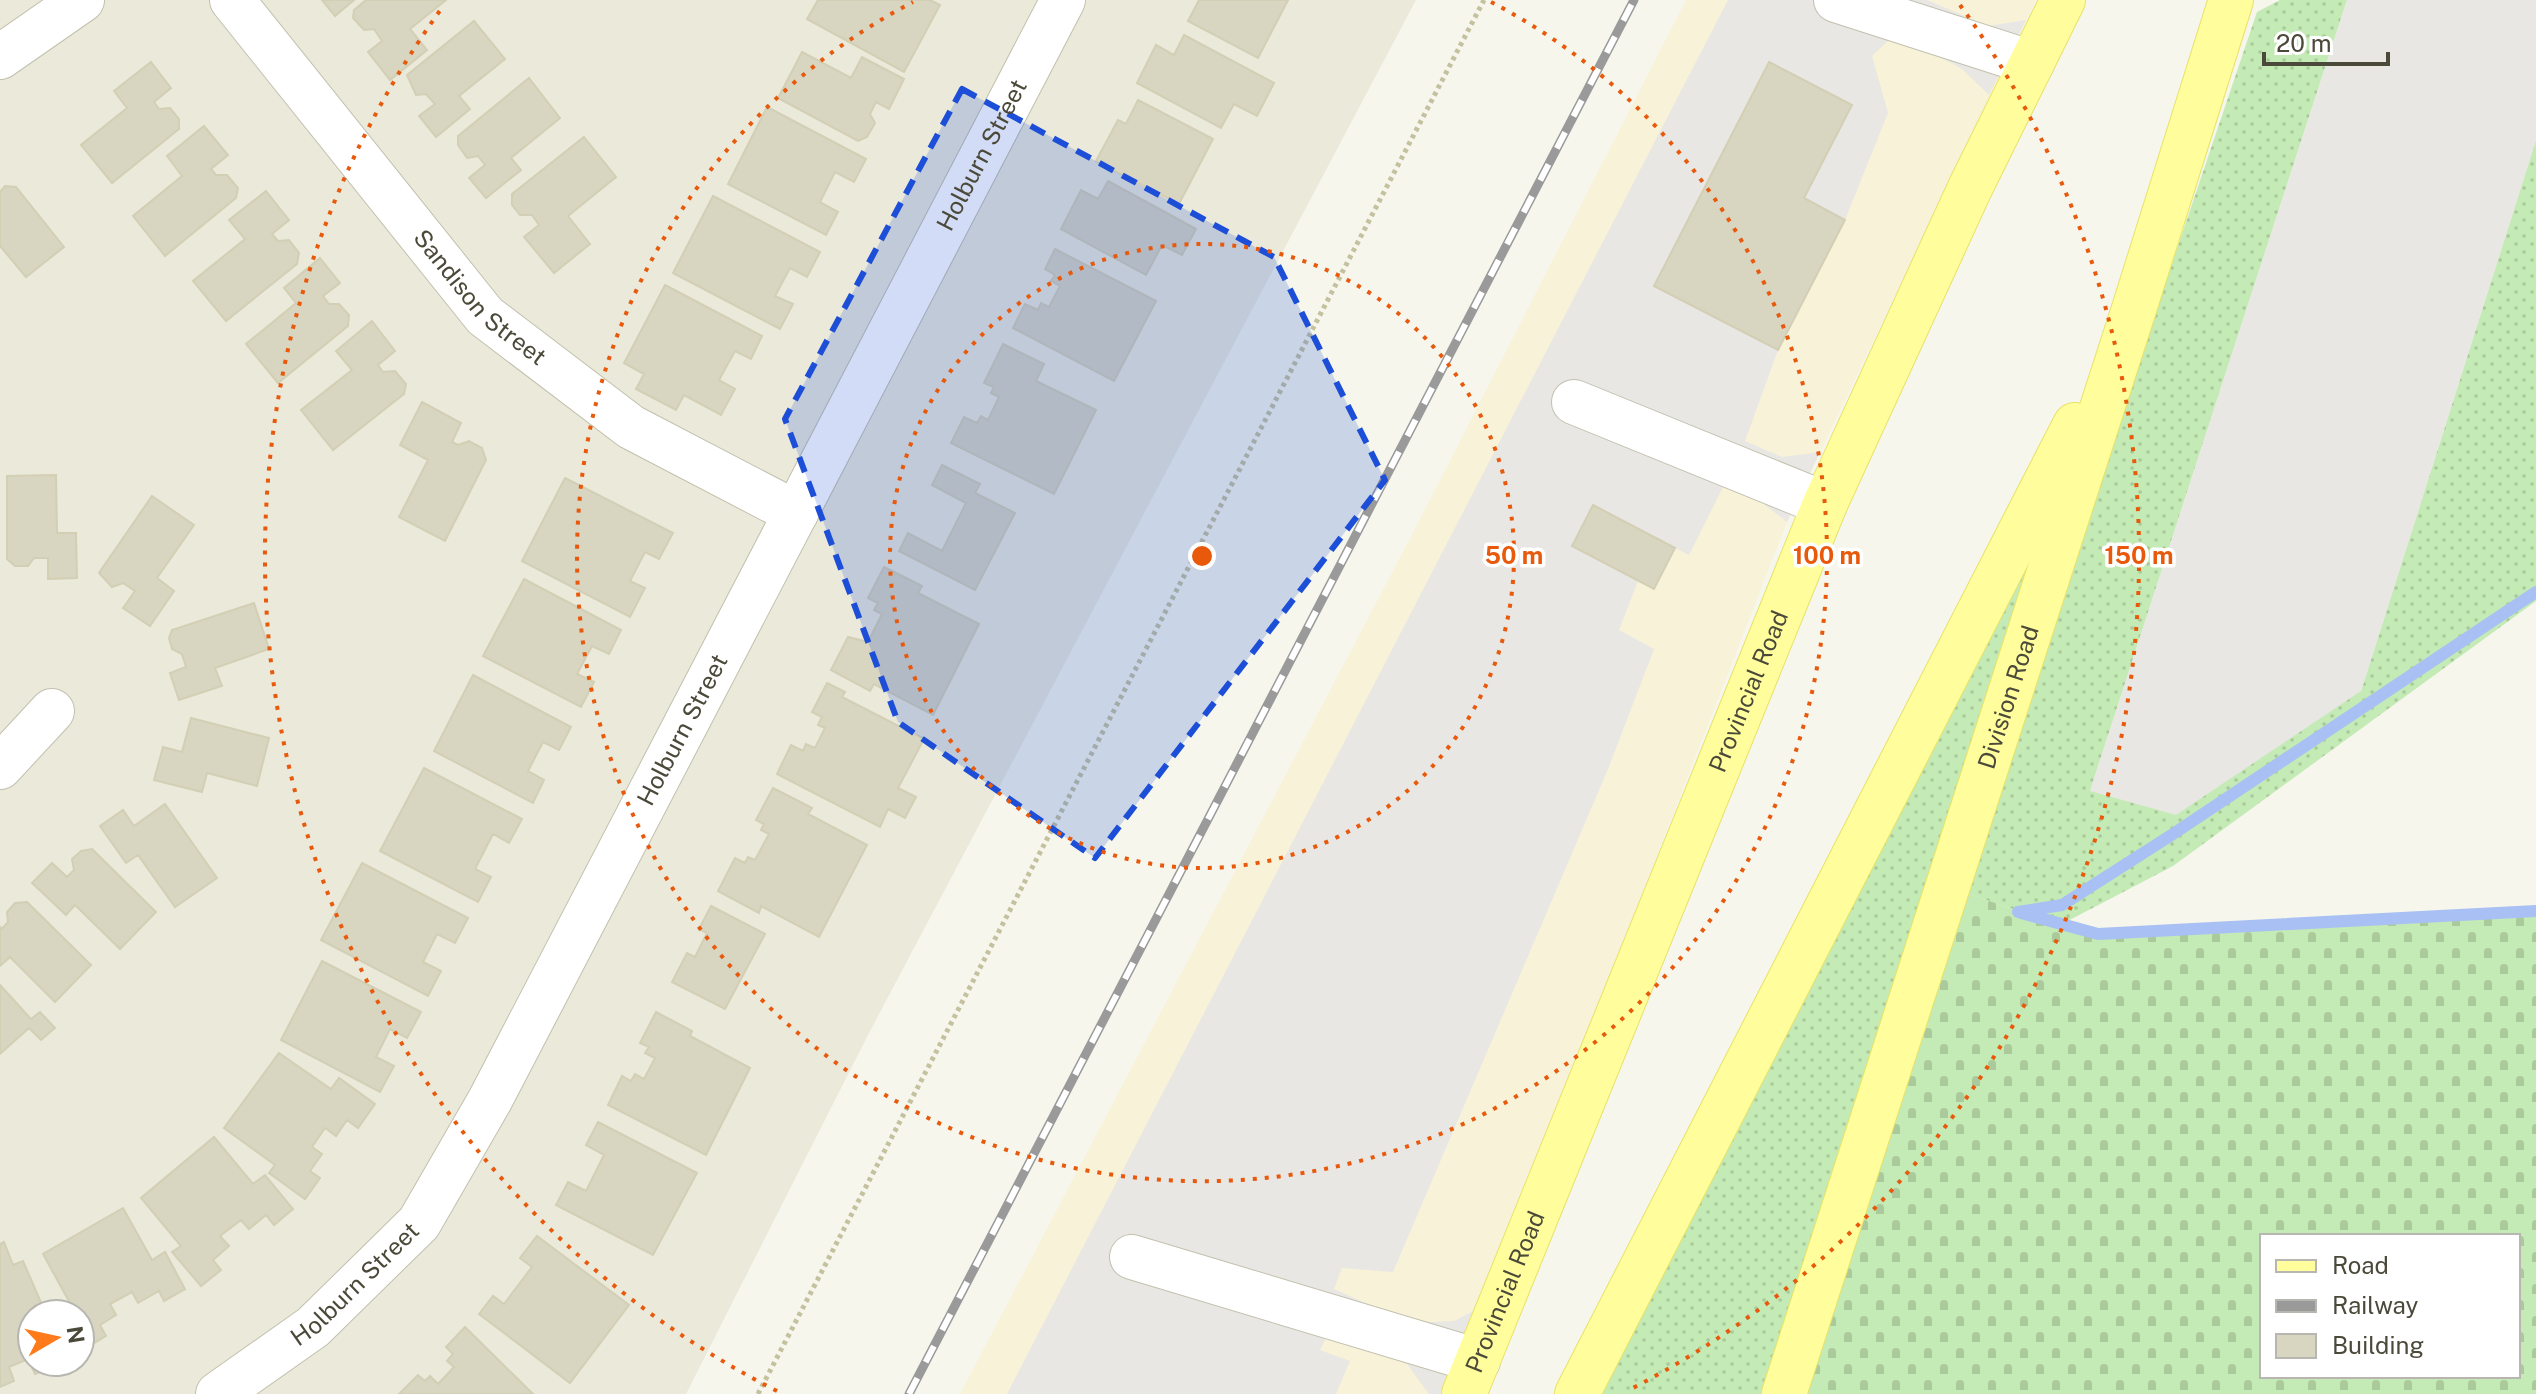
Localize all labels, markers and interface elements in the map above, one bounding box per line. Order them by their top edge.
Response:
scale bar [2264,16,2388,66]
text: 20 m [2276,29,2332,57]
street label: Holburn Street [930,74,1032,235]
street label: Sandison Street [408,224,552,370]
text: 50 m [1485,541,1543,569]
text: 100 m [1793,541,1861,569]
text: 150 m [2105,541,2173,569]
centre of rings [1188,542,1216,570]
street label: Provincial Road [1703,606,1793,776]
street label: Division Road [1972,622,2044,772]
street label: Holburn Street [631,649,733,810]
street label: Provincial Road [1459,1207,1550,1377]
street label: Holburn Street [285,1216,424,1351]
legend [2260,1234,2520,1378]
text: Road [2332,1251,2389,1279]
text: Railway [2332,1291,2418,1319]
north arrow [16,1298,96,1378]
text: N [62,1324,90,1345]
text: Building [2332,1331,2424,1359]

